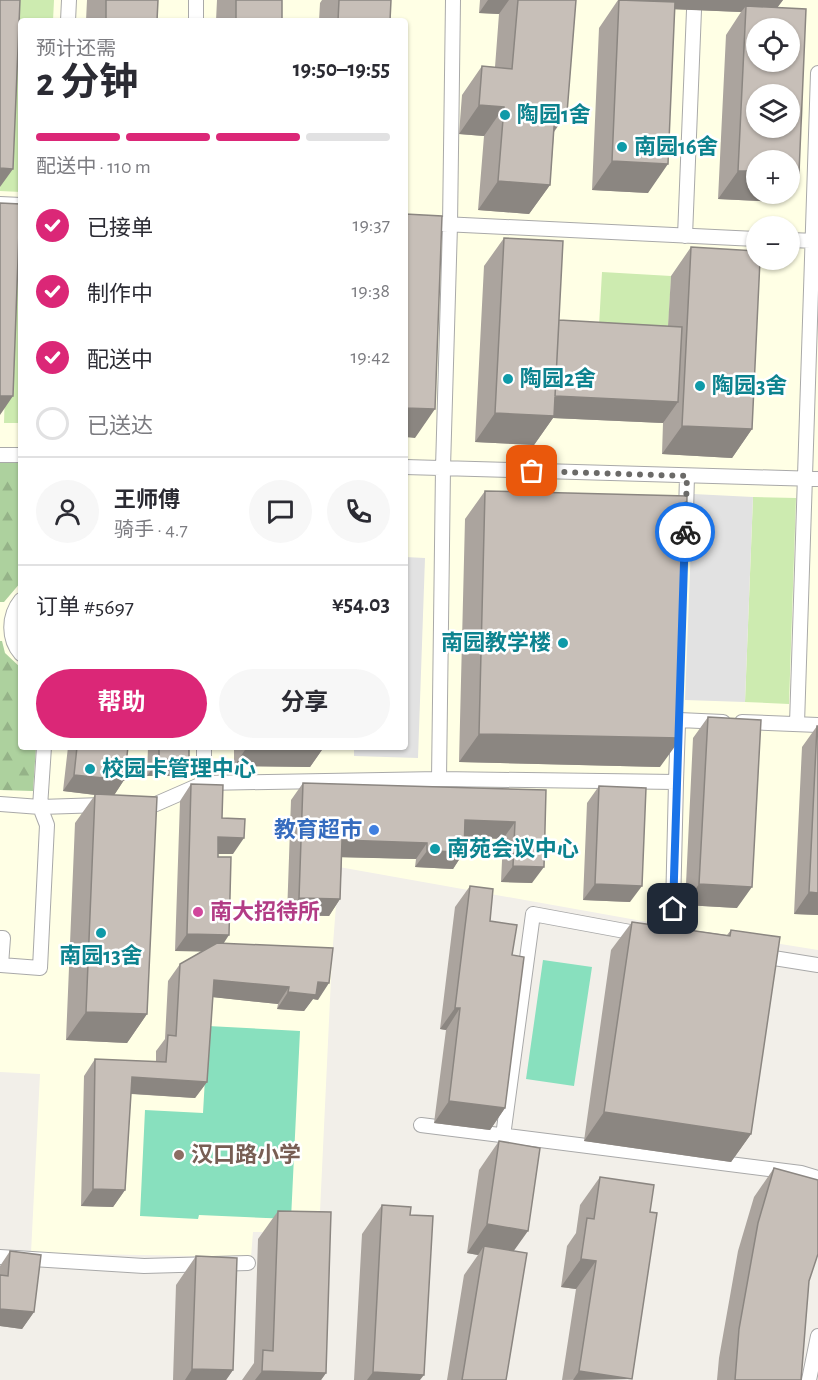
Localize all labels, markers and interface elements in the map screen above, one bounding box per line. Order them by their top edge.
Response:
map controls [746,18,800,270]
button: locate [746,18,800,72]
text: 预计还需 [36,39,116,59]
text: 19:50–19:55 [293,58,390,80]
text: 2 分钟 [36,64,138,103]
button: layers [746,84,800,138]
place label: 陶园1舍 [517,102,591,126]
marker: 陶园1舍 [498,108,512,122]
place label: 南园16舍 [634,134,719,158]
marker: 南园16舍 [615,140,629,154]
button: + [746,150,800,204]
text: 配送中 · 110 m [36,157,151,177]
icon: check [36,209,69,242]
text: 19:37 [353,215,390,235]
button: − [746,216,800,270]
text: 已接单 [87,217,153,239]
icon: check [36,275,69,308]
text: 19:38 [351,281,390,301]
text: 制作中 [87,283,153,305]
icon: check [36,341,69,374]
text: 19:42 [350,347,390,367]
text: 配送中 [87,349,153,371]
place label: 陶园2舍 [520,366,596,390]
marker: 陶园2舍 [501,372,515,386]
place label: 陶园3舍 [712,373,787,397]
marker: 陶园3舍 [693,379,707,393]
text: 已送达 [87,415,153,437]
pin [506,445,557,496]
icon: bag [515,454,548,487]
button: person [36,480,99,543]
button: chat [249,480,312,543]
button: phone [327,480,390,543]
text: 王师傅 [114,489,180,511]
courier [655,502,715,562]
icon: bike [669,516,702,549]
text: 骑手 · 4.7 [114,520,188,540]
text: ¥54.03 [332,593,390,615]
text: 订单 #5697 [36,596,134,618]
place label: 南园教学楼 [441,631,551,654]
marker: 南园教学楼 [556,636,570,650]
button: 帮助 [36,669,207,738]
button: 分享 [219,669,390,738]
place label: 校园卡管理中心 [102,757,256,780]
marker: 校园卡管理中心 [83,762,97,776]
place label: 教育超市 [274,817,362,841]
marker: 教育超市 [367,823,381,837]
place label: 南苑会议中心 [447,837,579,860]
marker: 南苑会议中心 [428,842,442,856]
pin [647,883,698,934]
icon: home [656,892,689,925]
place label: 南大招待所 [210,900,320,923]
marker: 南大招待所 [191,905,205,919]
marker: 南园13舍 [94,926,108,940]
place label: 南园13舍 [59,943,143,967]
place label: 汉口路小学 [191,1143,301,1166]
marker: 汉口路小学 [172,1148,186,1162]

